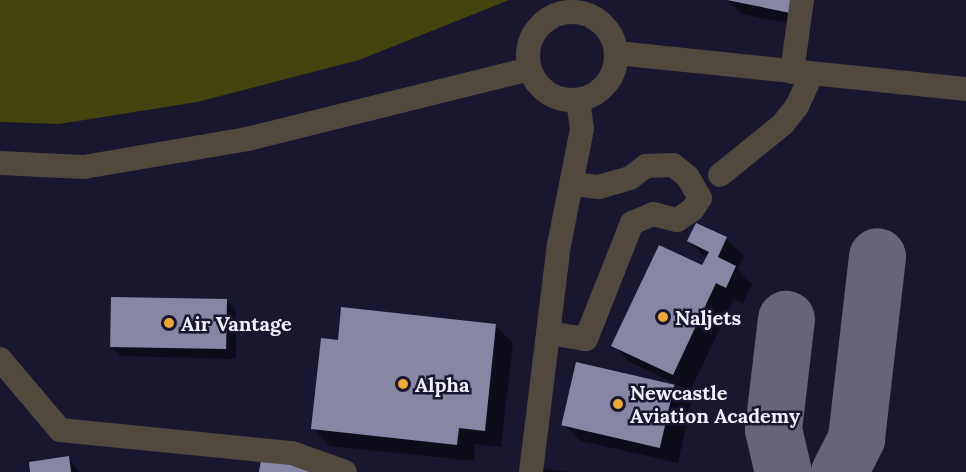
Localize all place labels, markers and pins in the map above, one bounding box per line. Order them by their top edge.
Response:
place label: Naljets [675,305,741,329]
marker: Naljets [656,310,670,324]
place label: Air Vantage [181,311,292,335]
marker: Air Vantage [162,316,176,330]
place label: Alpha [415,372,469,396]
marker: Alpha [396,377,410,391]
place label: Newcastle Aviation Academy [630,380,800,427]
marker: Newcastle Aviation Academy [611,397,625,411]

